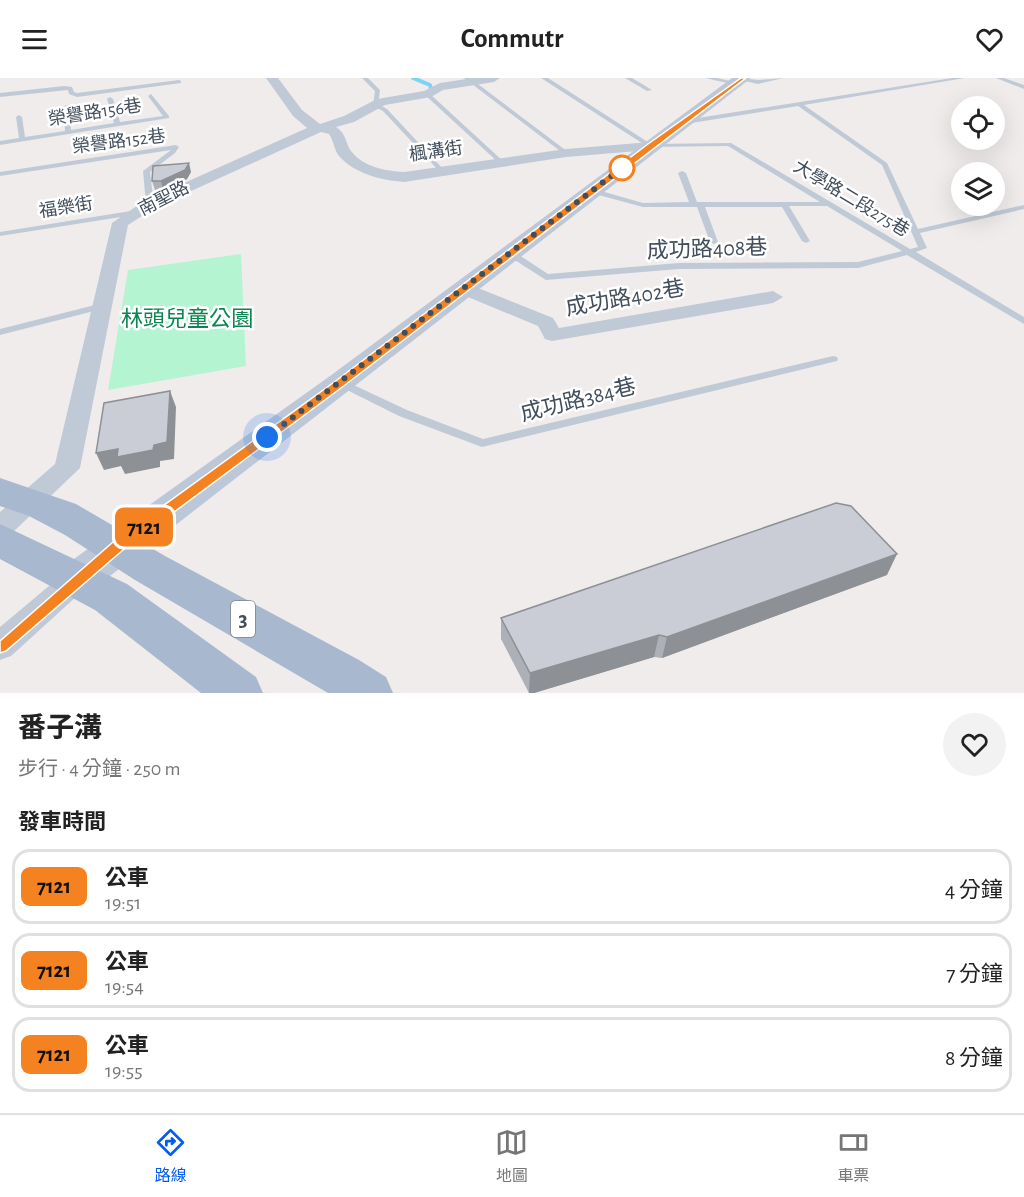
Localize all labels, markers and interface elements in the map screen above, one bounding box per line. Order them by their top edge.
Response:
icon: menu [18,23,51,56]
icon: heart [973,23,1006,56]
text: Commutr [461,25,563,52]
street label: 榮譽路156巷 [47,95,143,129]
map controls [951,96,1005,216]
button: locate [951,96,1005,150]
street label: 榮譽路152巷 [71,125,167,157]
street label: 楓溝街 [408,137,464,165]
unlabelled marker [609,155,635,181]
street label: 大學路二段275巷 [790,156,913,241]
button: layers [951,162,1005,216]
street label: 南聖路 [135,177,192,219]
street label: 福樂街 [38,193,94,221]
street label: 成功路408巷 [646,235,768,262]
street label: 成功路402巷 [564,276,686,319]
park label: 林頭兒童公園 [121,307,253,330]
street label: 成功路384巷 [518,374,638,425]
your location [252,422,282,452]
line badge: 7121 [102,508,186,546]
text: 7121 [127,517,161,538]
road number: 3 [231,601,255,637]
button: heart [943,713,1006,776]
text: 番子溝 [18,715,102,743]
text: 步行 · 4 分鐘 · 250 m [18,759,181,779]
text: 發車時間 [18,811,106,833]
text: 公車 [105,867,149,889]
text: 7121 [37,876,71,897]
text: 4 分鐘 [945,879,1003,901]
text: 19:51 [105,893,141,913]
text: 公車 [105,951,149,973]
text: 7121 [37,960,71,981]
text: 7 分鐘 [946,963,1003,985]
text: 19:54 [105,977,144,997]
text: 公車 [105,1035,149,1057]
text: 7121 [37,1044,71,1065]
text: 8 分鐘 [945,1047,1003,1069]
text: 19:55 [105,1061,143,1081]
tab: 路線 [154,1126,187,1186]
tab: 地圖 [495,1126,528,1186]
tab: 車票 [837,1126,870,1186]

